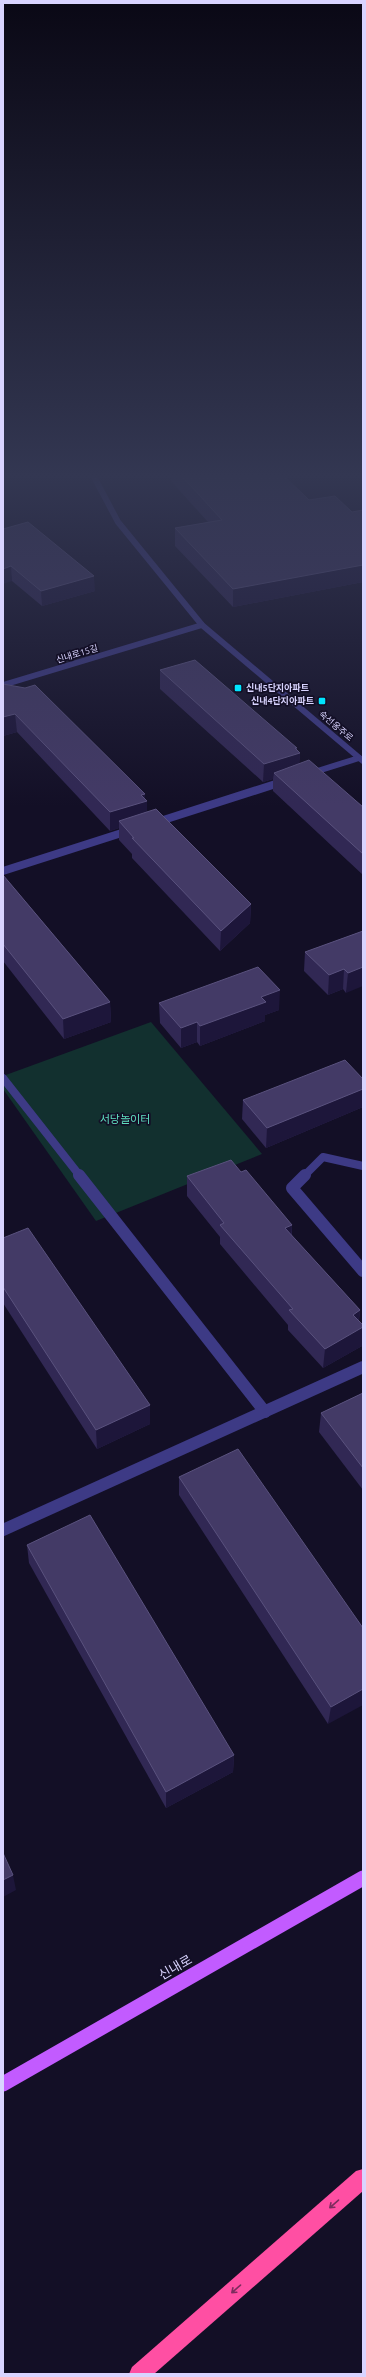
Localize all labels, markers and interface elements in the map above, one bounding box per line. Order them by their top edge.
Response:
street label: 신내로15길 [55,643,99,665]
marker: 신내5단지아파트 [233,683,243,693]
place label: 신내5단지아파트 [246,683,309,693]
place label: 신내4단지아파트 [251,696,314,706]
marker: 신내4단지아파트 [317,696,327,706]
street label: 숙선옹주로 [317,709,355,743]
park label: 서당놀이터 [100,1113,150,1125]
street label: 신내로 [156,1952,194,1982]
one-way arrow [328,2199,339,2208]
one-way arrow [231,2285,241,2294]

